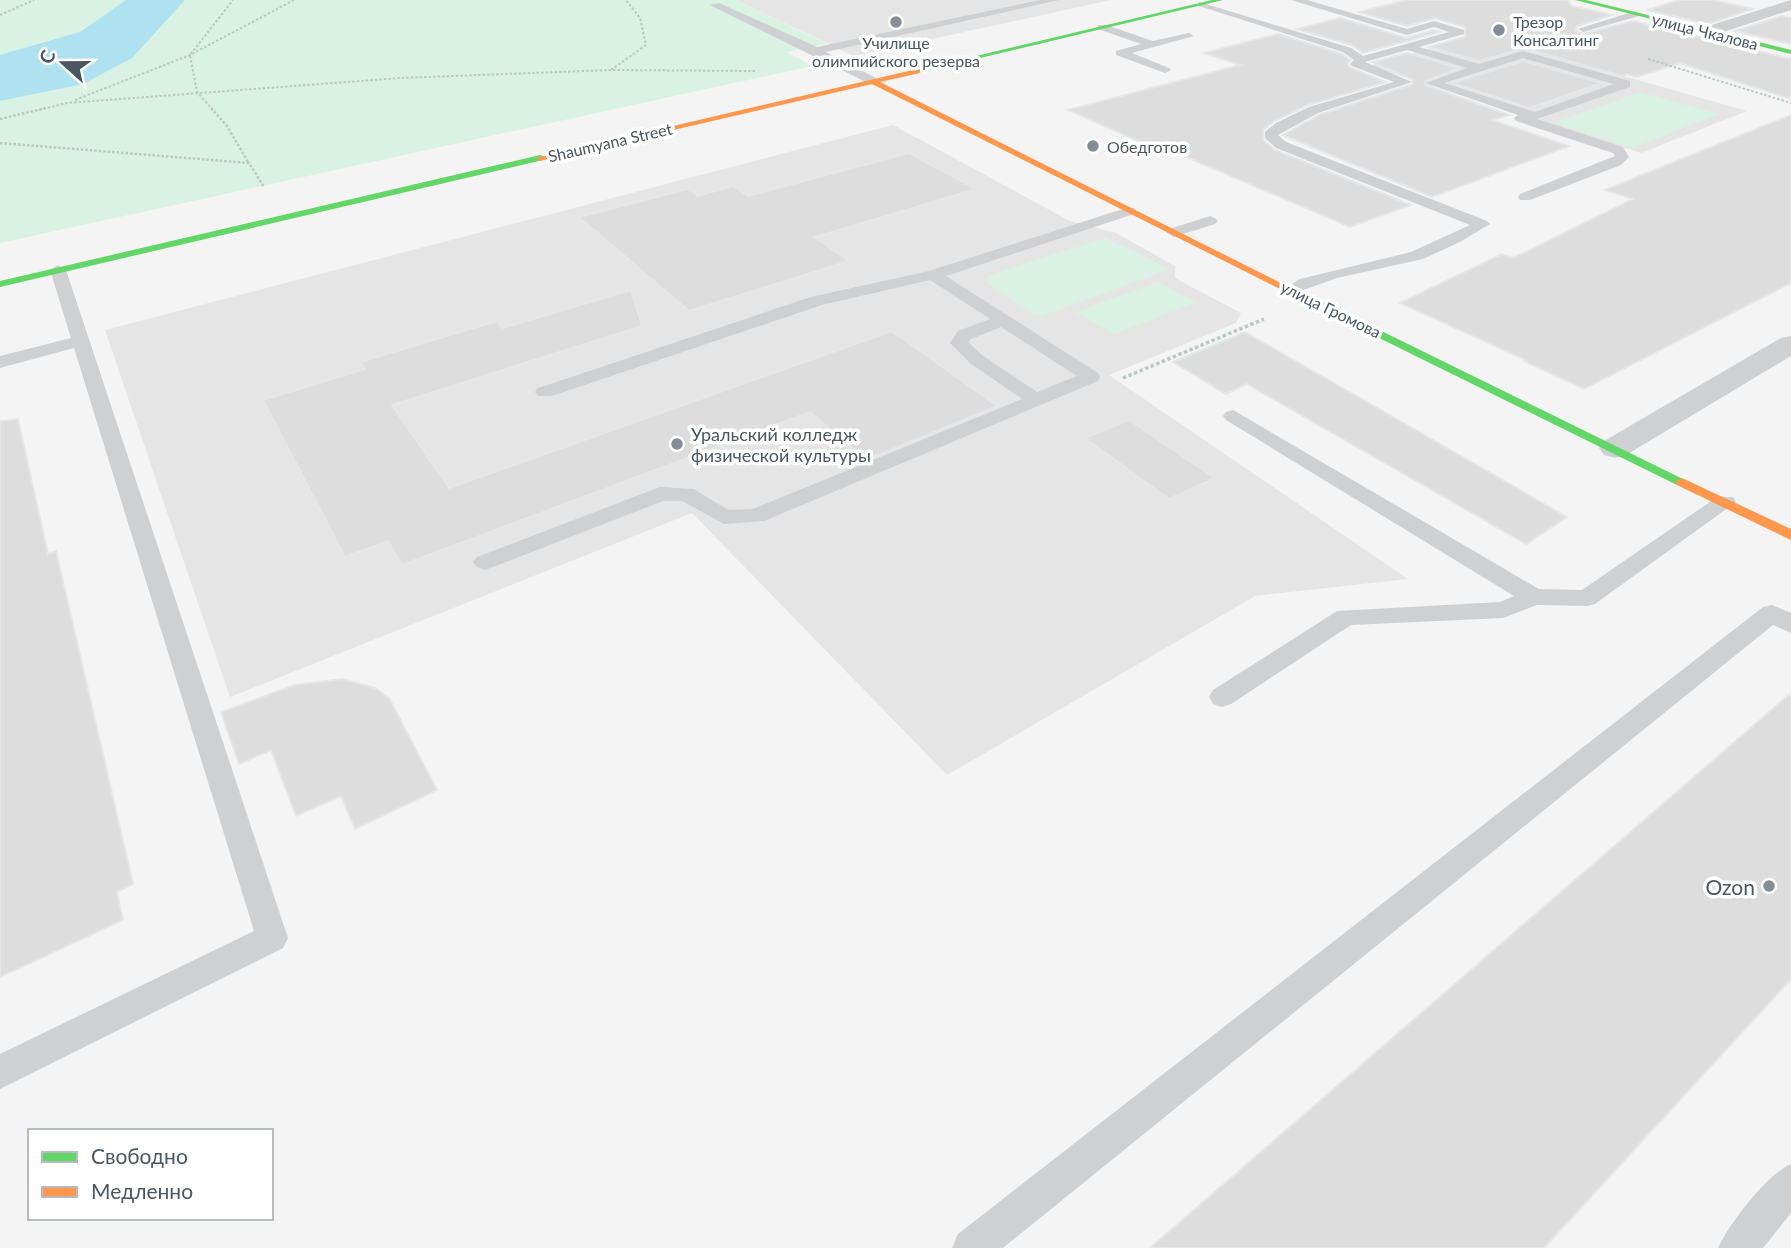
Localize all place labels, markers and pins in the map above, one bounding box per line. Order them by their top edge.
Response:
place label: Трезор Консалтинг [1513,12,1599,49]
marker: Училище олимпийского резерва [888,14,904,30]
marker: Трезор Консалтинг [1491,22,1507,38]
place label: Училище олимпийского резерва [812,33,980,70]
place label: Обедготов [1107,137,1187,156]
marker: Обедготов [1085,138,1101,154]
place label: Уральский колледж физической культуры [691,423,871,466]
marker: Уральский колледж физической культуры [669,436,685,452]
place label: Ozon [1706,874,1755,899]
marker: Ozon [1761,878,1777,894]

